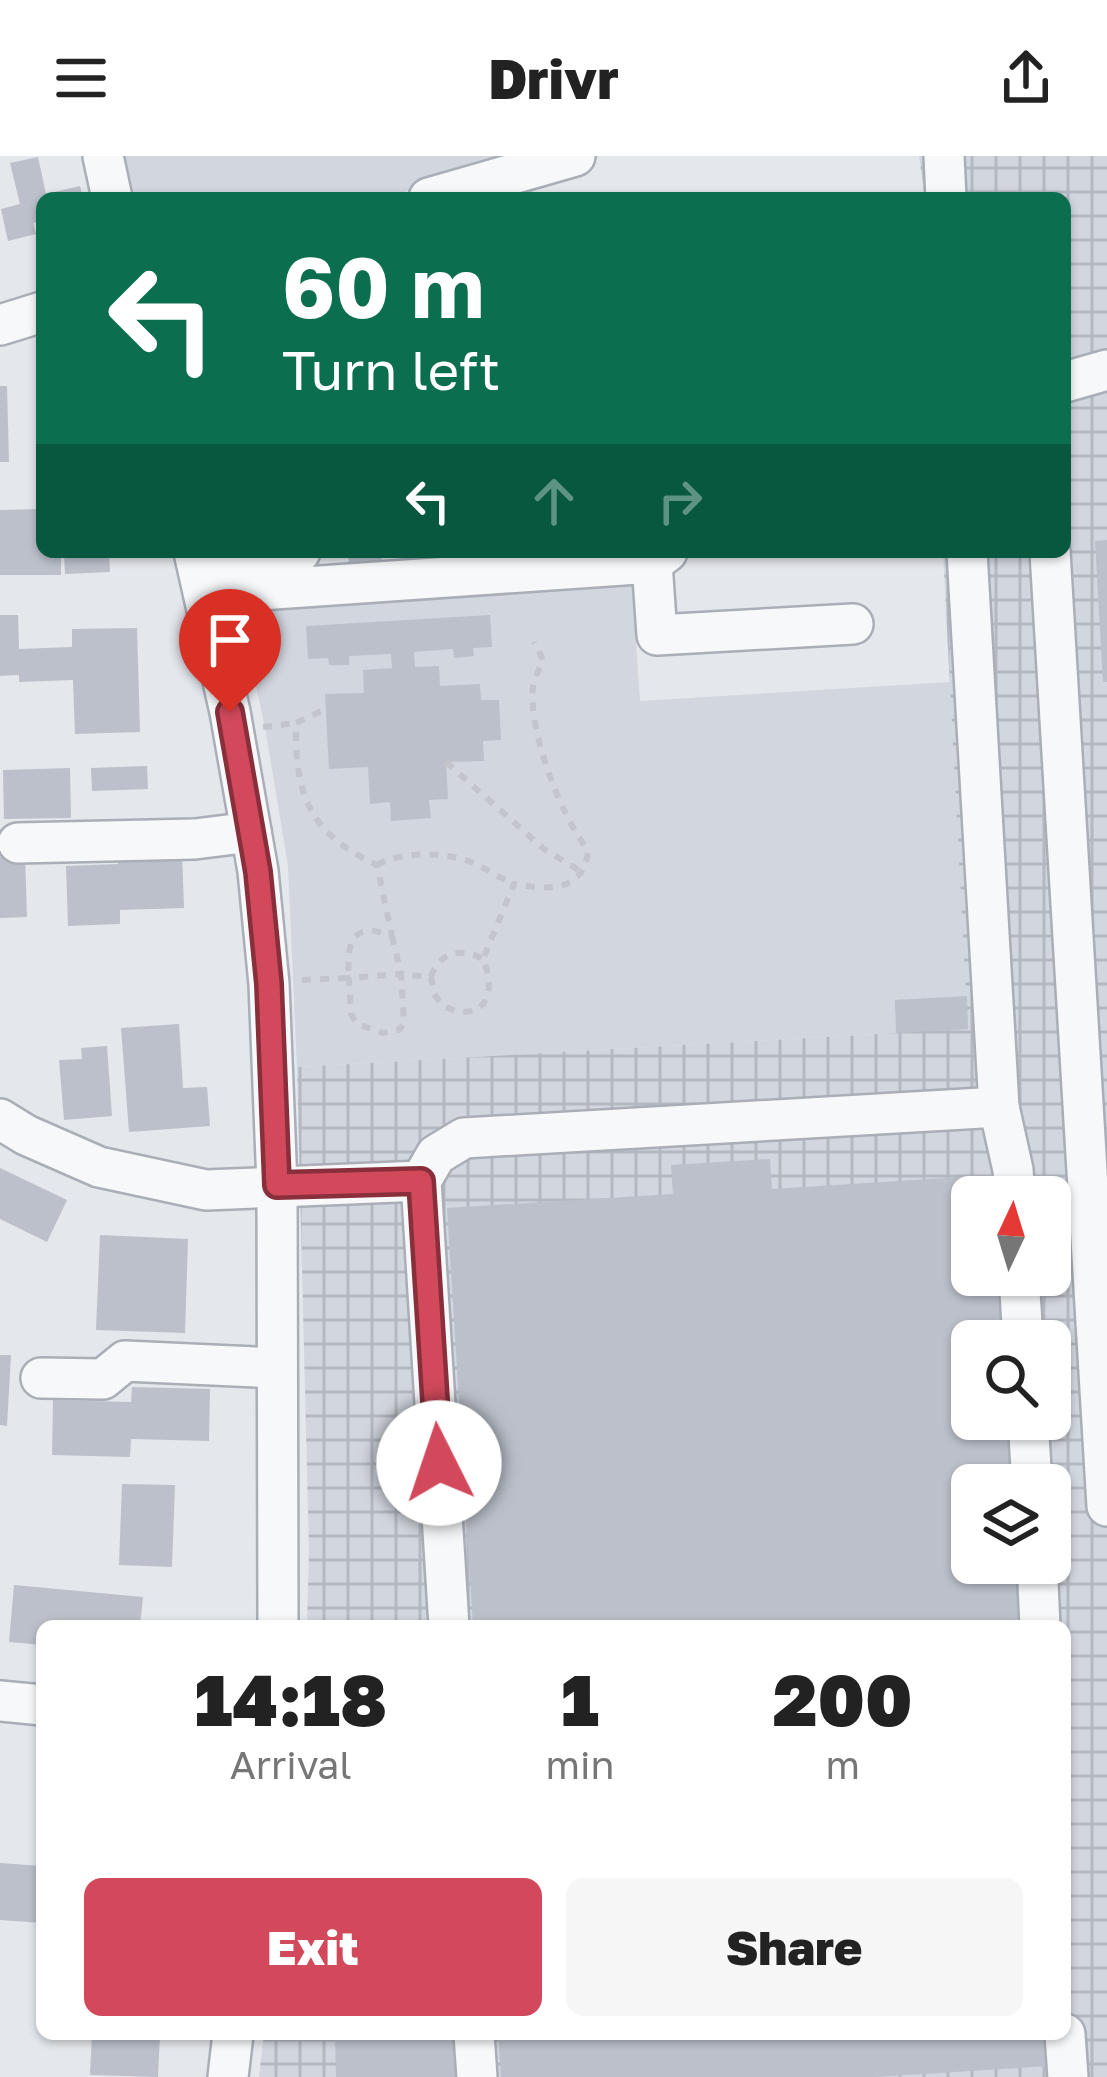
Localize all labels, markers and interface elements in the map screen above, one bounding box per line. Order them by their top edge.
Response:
icon: menu [48,45,114,111]
icon: share [993,45,1059,111]
text: Drivr [488,46,619,111]
text: 60 m [282,236,484,336]
icon: left [84,240,240,396]
text: Turn left [282,337,500,402]
icon: left [395,468,461,534]
icon: ahead [521,468,587,534]
icon: right [647,468,713,534]
pin [179,589,281,712]
icon: arrive [197,607,263,673]
north arrow [951,1176,1071,1296]
map controls [951,1176,1071,1584]
button: search [951,1320,1071,1440]
position arrow [376,1400,502,1526]
button: layers [951,1464,1071,1584]
text: 14:18 [194,1655,387,1742]
text: 1 [561,1655,599,1742]
text: 200 [773,1655,913,1742]
text: Arrival [230,1741,352,1788]
text: min [546,1741,614,1788]
text: m [825,1741,860,1788]
button: Exit [84,1878,542,2016]
button: Share [566,1878,1023,2016]

